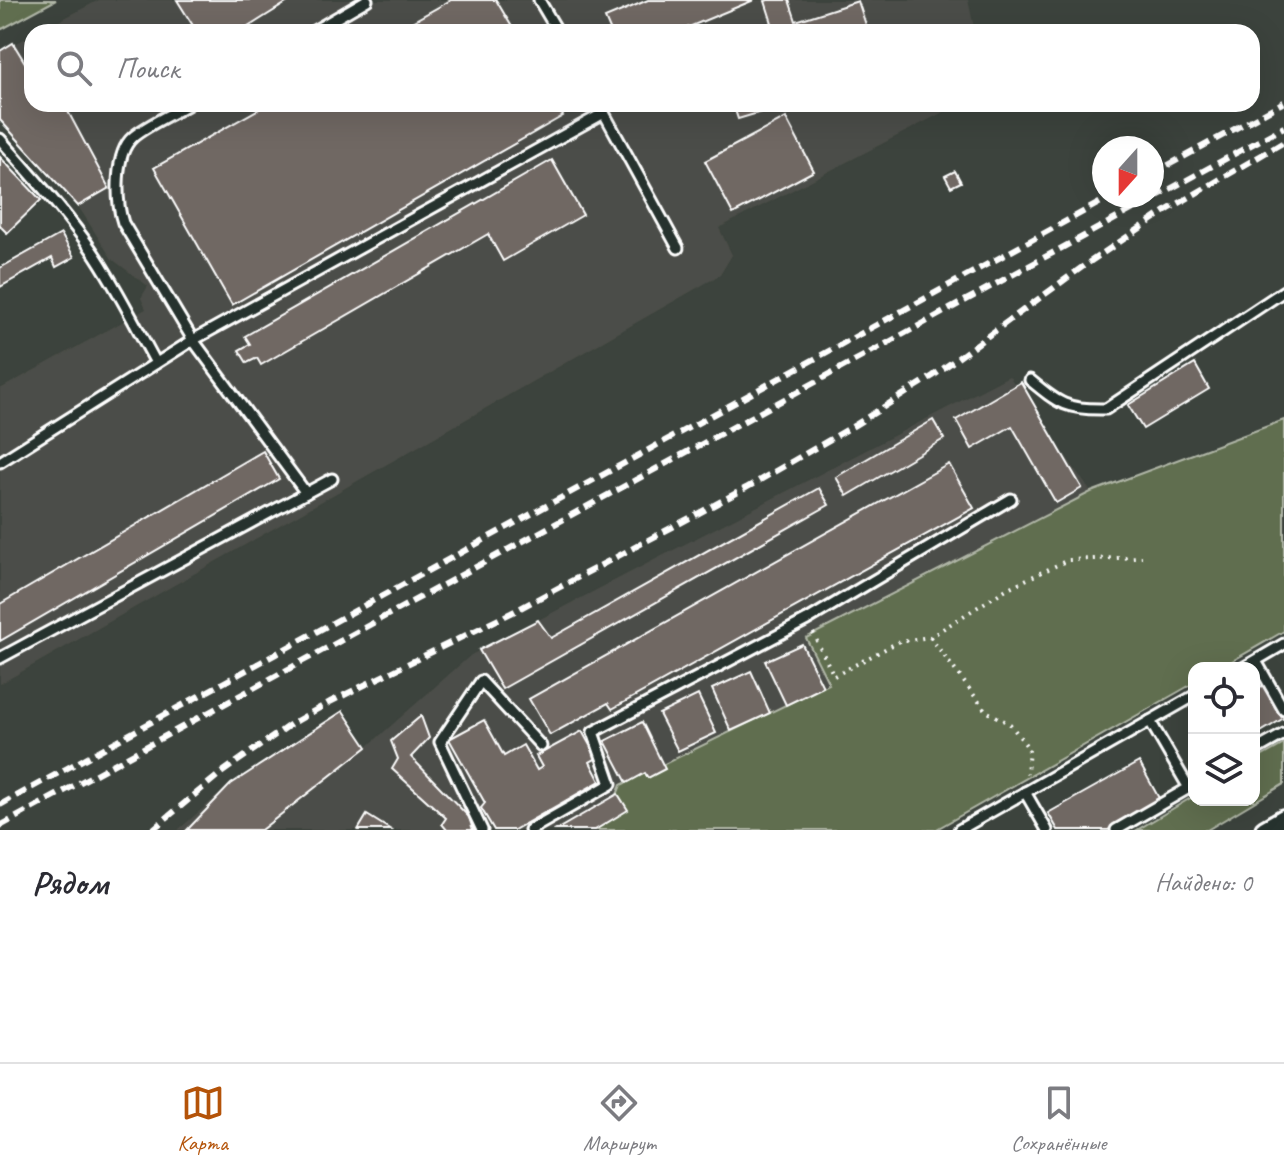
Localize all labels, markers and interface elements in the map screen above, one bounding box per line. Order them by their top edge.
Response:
search box [24,24,1260,112]
icon: search [52,46,96,90]
text: Поиск [116,49,179,87]
north arrow [1092,136,1164,208]
map controls [1188,662,1260,806]
button: locate [1188,662,1260,734]
button: layers [1188,734,1260,806]
text: Рядом [32,861,108,904]
text: Найдено: 0 [1155,866,1252,899]
tab: Карта [178,1081,228,1157]
tab: Маршрут [583,1081,656,1157]
tab: Сохранённые [1011,1081,1106,1157]

